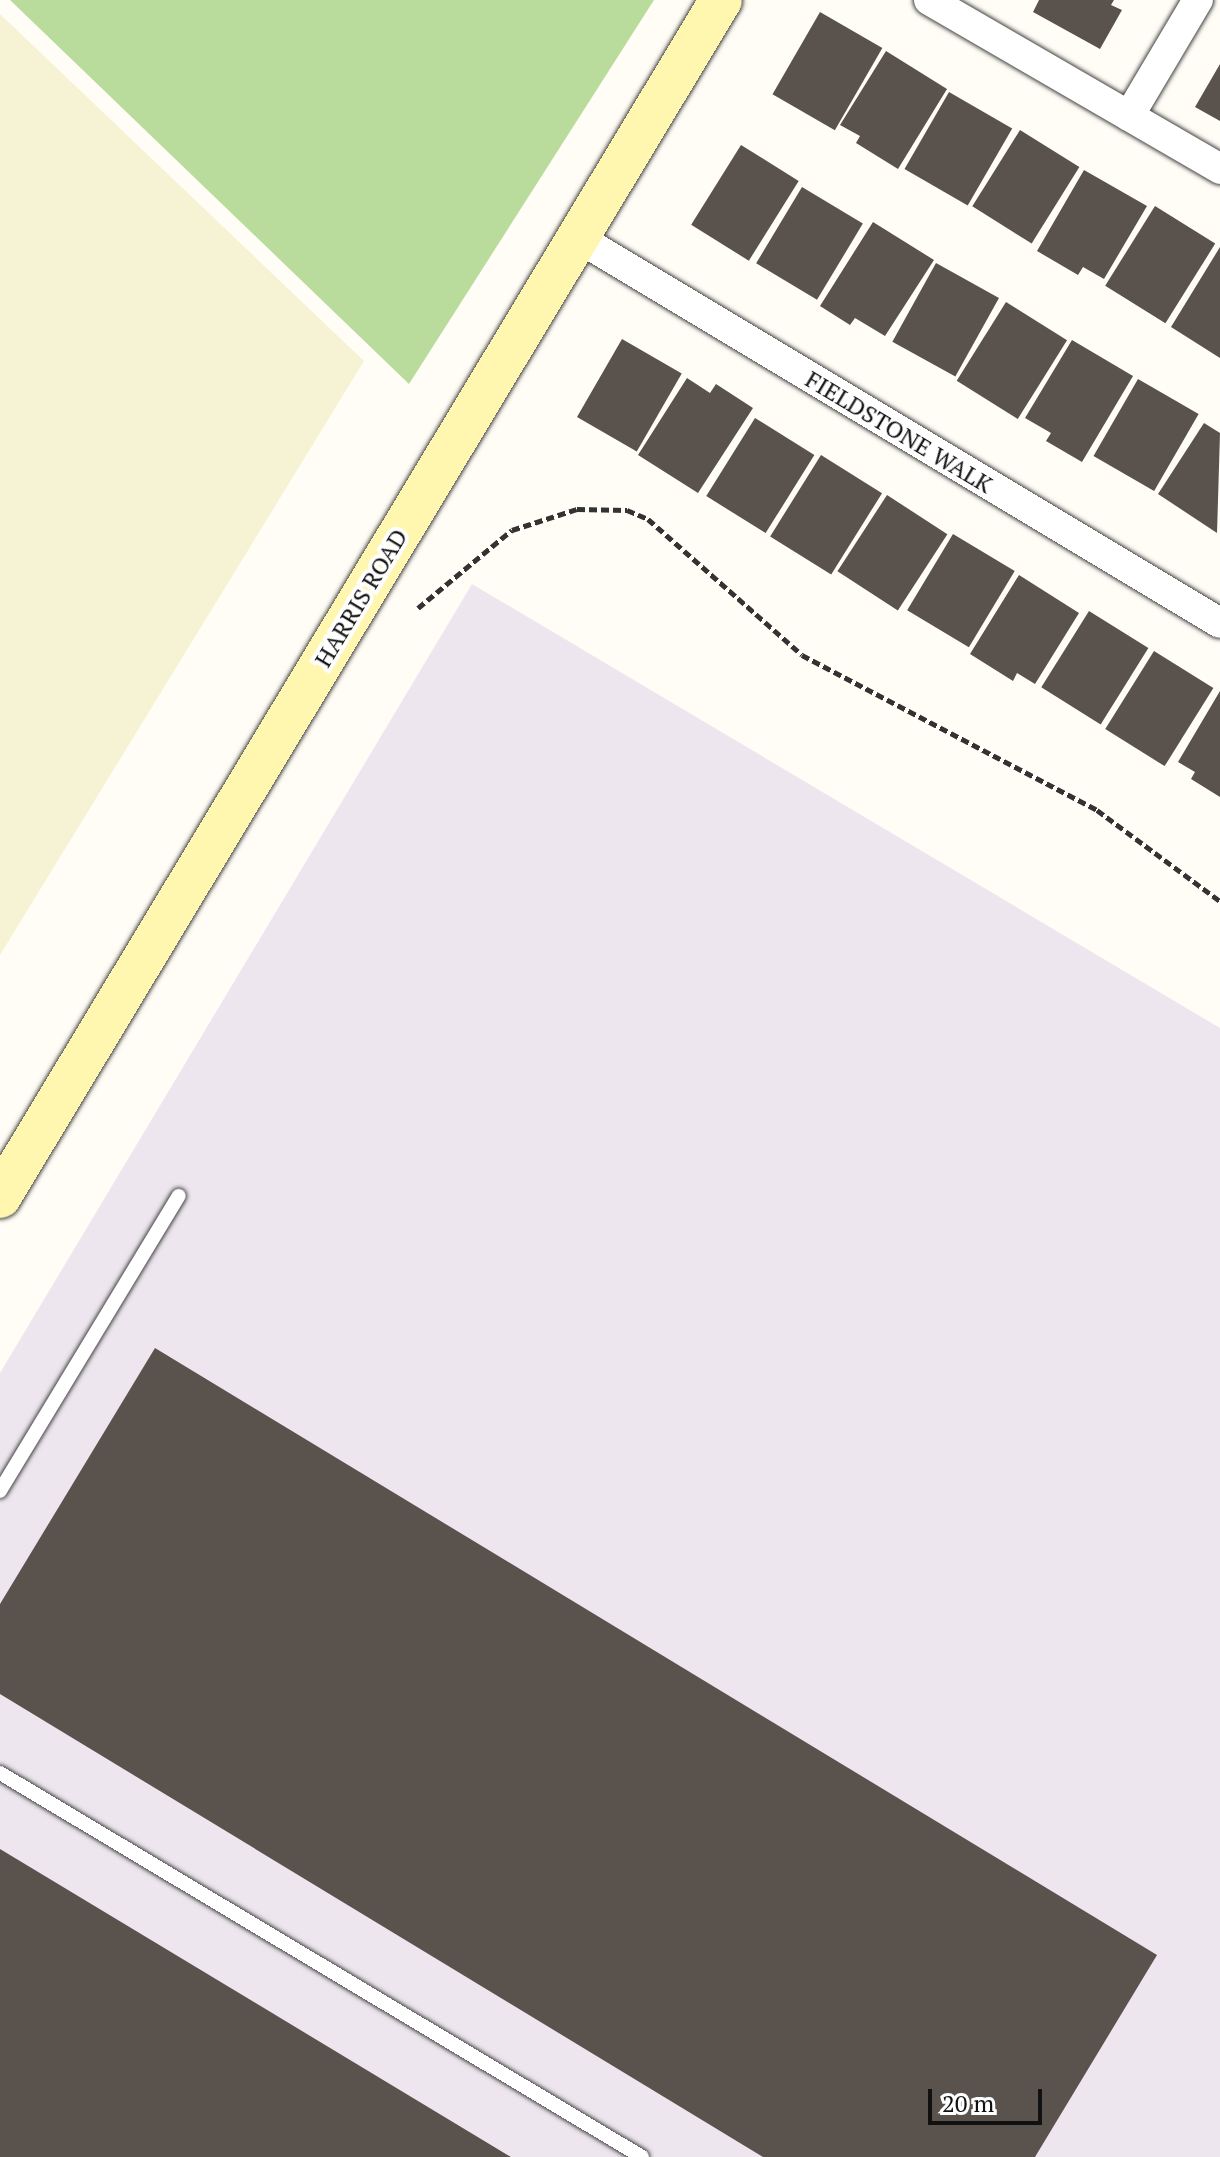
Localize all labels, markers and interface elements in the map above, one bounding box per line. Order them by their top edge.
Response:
street label: FIELDSTONE WALK [800,365,998,499]
street label: HARRIS ROAD [308,524,414,672]
scale bar [932,2073,1046,2123]
text: 20 m [942,2087,994,2119]

